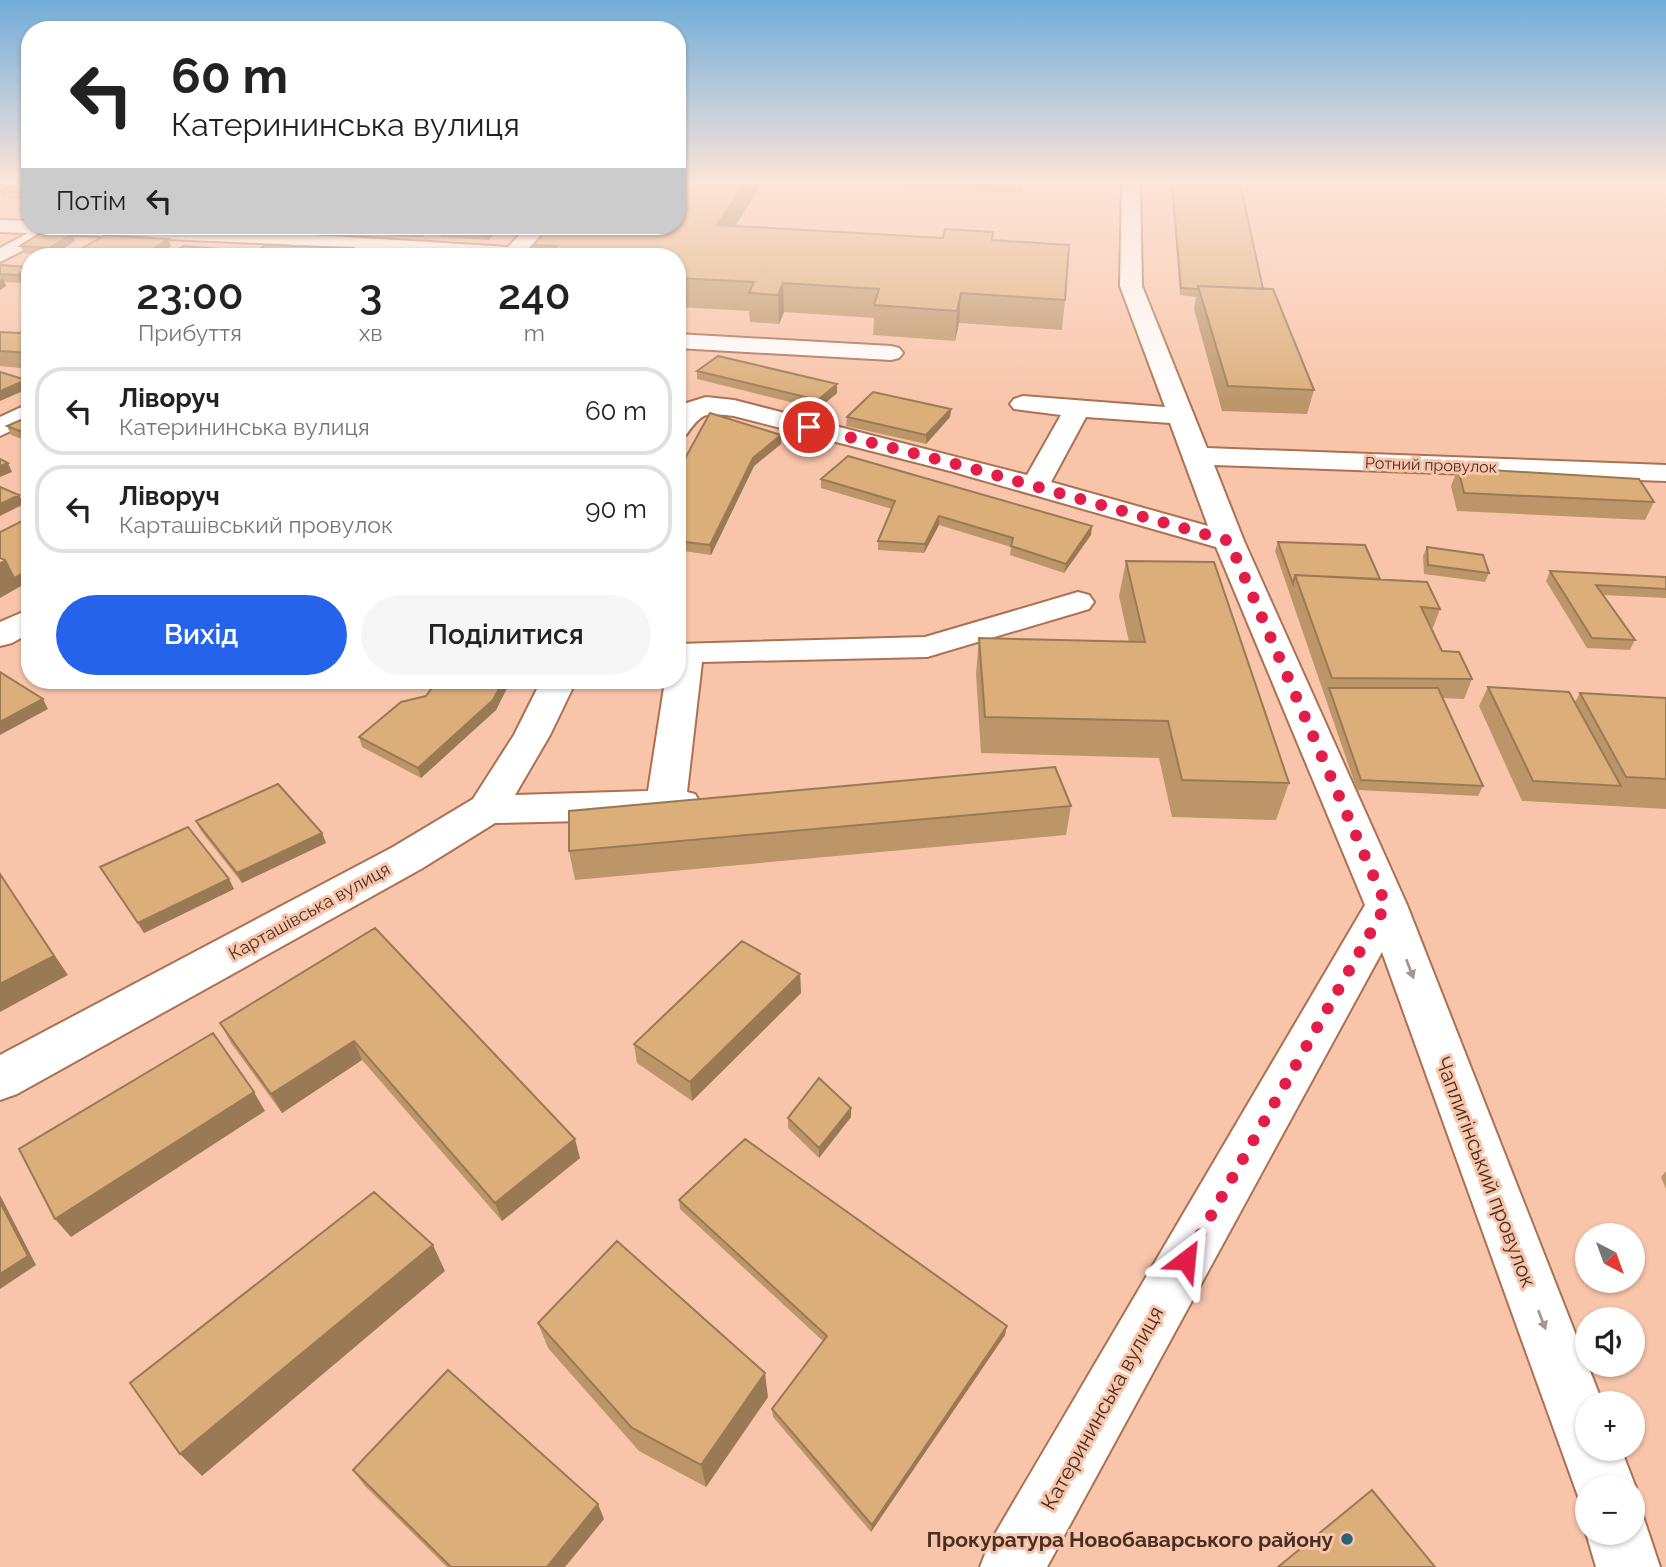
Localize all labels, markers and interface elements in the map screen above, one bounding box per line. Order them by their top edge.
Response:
text: 60 m [171,47,288,104]
icon: left [56,49,147,140]
text: Катерининська вулиця [171,106,520,143]
icon: left [140,182,178,220]
text: Потім [56,186,126,216]
text: 23:00 [136,270,243,319]
text: 3 [359,270,382,319]
text: 240 [498,270,571,319]
text: Прибуття [138,319,242,346]
text: хв [359,319,383,346]
text: m [524,319,545,346]
text: Ліворуч [119,383,220,413]
icon: left [60,392,98,430]
text: 60 m [585,396,647,426]
pin [779,397,839,457]
icon: arrive [790,408,828,446]
text: Катерининська вулиця [119,413,370,440]
street label: Ротний провулок [1365,453,1497,477]
text: Ліворуч [119,481,220,511]
icon: left [60,490,98,528]
text: 90 m [585,494,647,524]
text: Карташівський провулок [119,511,393,538]
button: Вихід [56,595,347,675]
button: Поділитися [361,595,651,675]
street label: Карташівська вулиця [225,858,393,964]
one-way arrow [1404,959,1415,980]
street label: Чаплигінський провулок [1430,1053,1542,1291]
position arrow [1149,1223,1223,1297]
north arrow [1575,1223,1645,1293]
map controls [1575,1223,1645,1545]
street label: Катерининська вулиця [1036,1302,1168,1514]
button: sound [1575,1307,1645,1377]
one-way arrow [1537,1309,1548,1330]
button: + [1575,1391,1645,1461]
button: − [1575,1475,1645,1545]
place label: Прокуратура Новобаварського району [927,1527,1333,1552]
marker: Прокуратура Новобаварського району [1339,1531,1355,1547]

